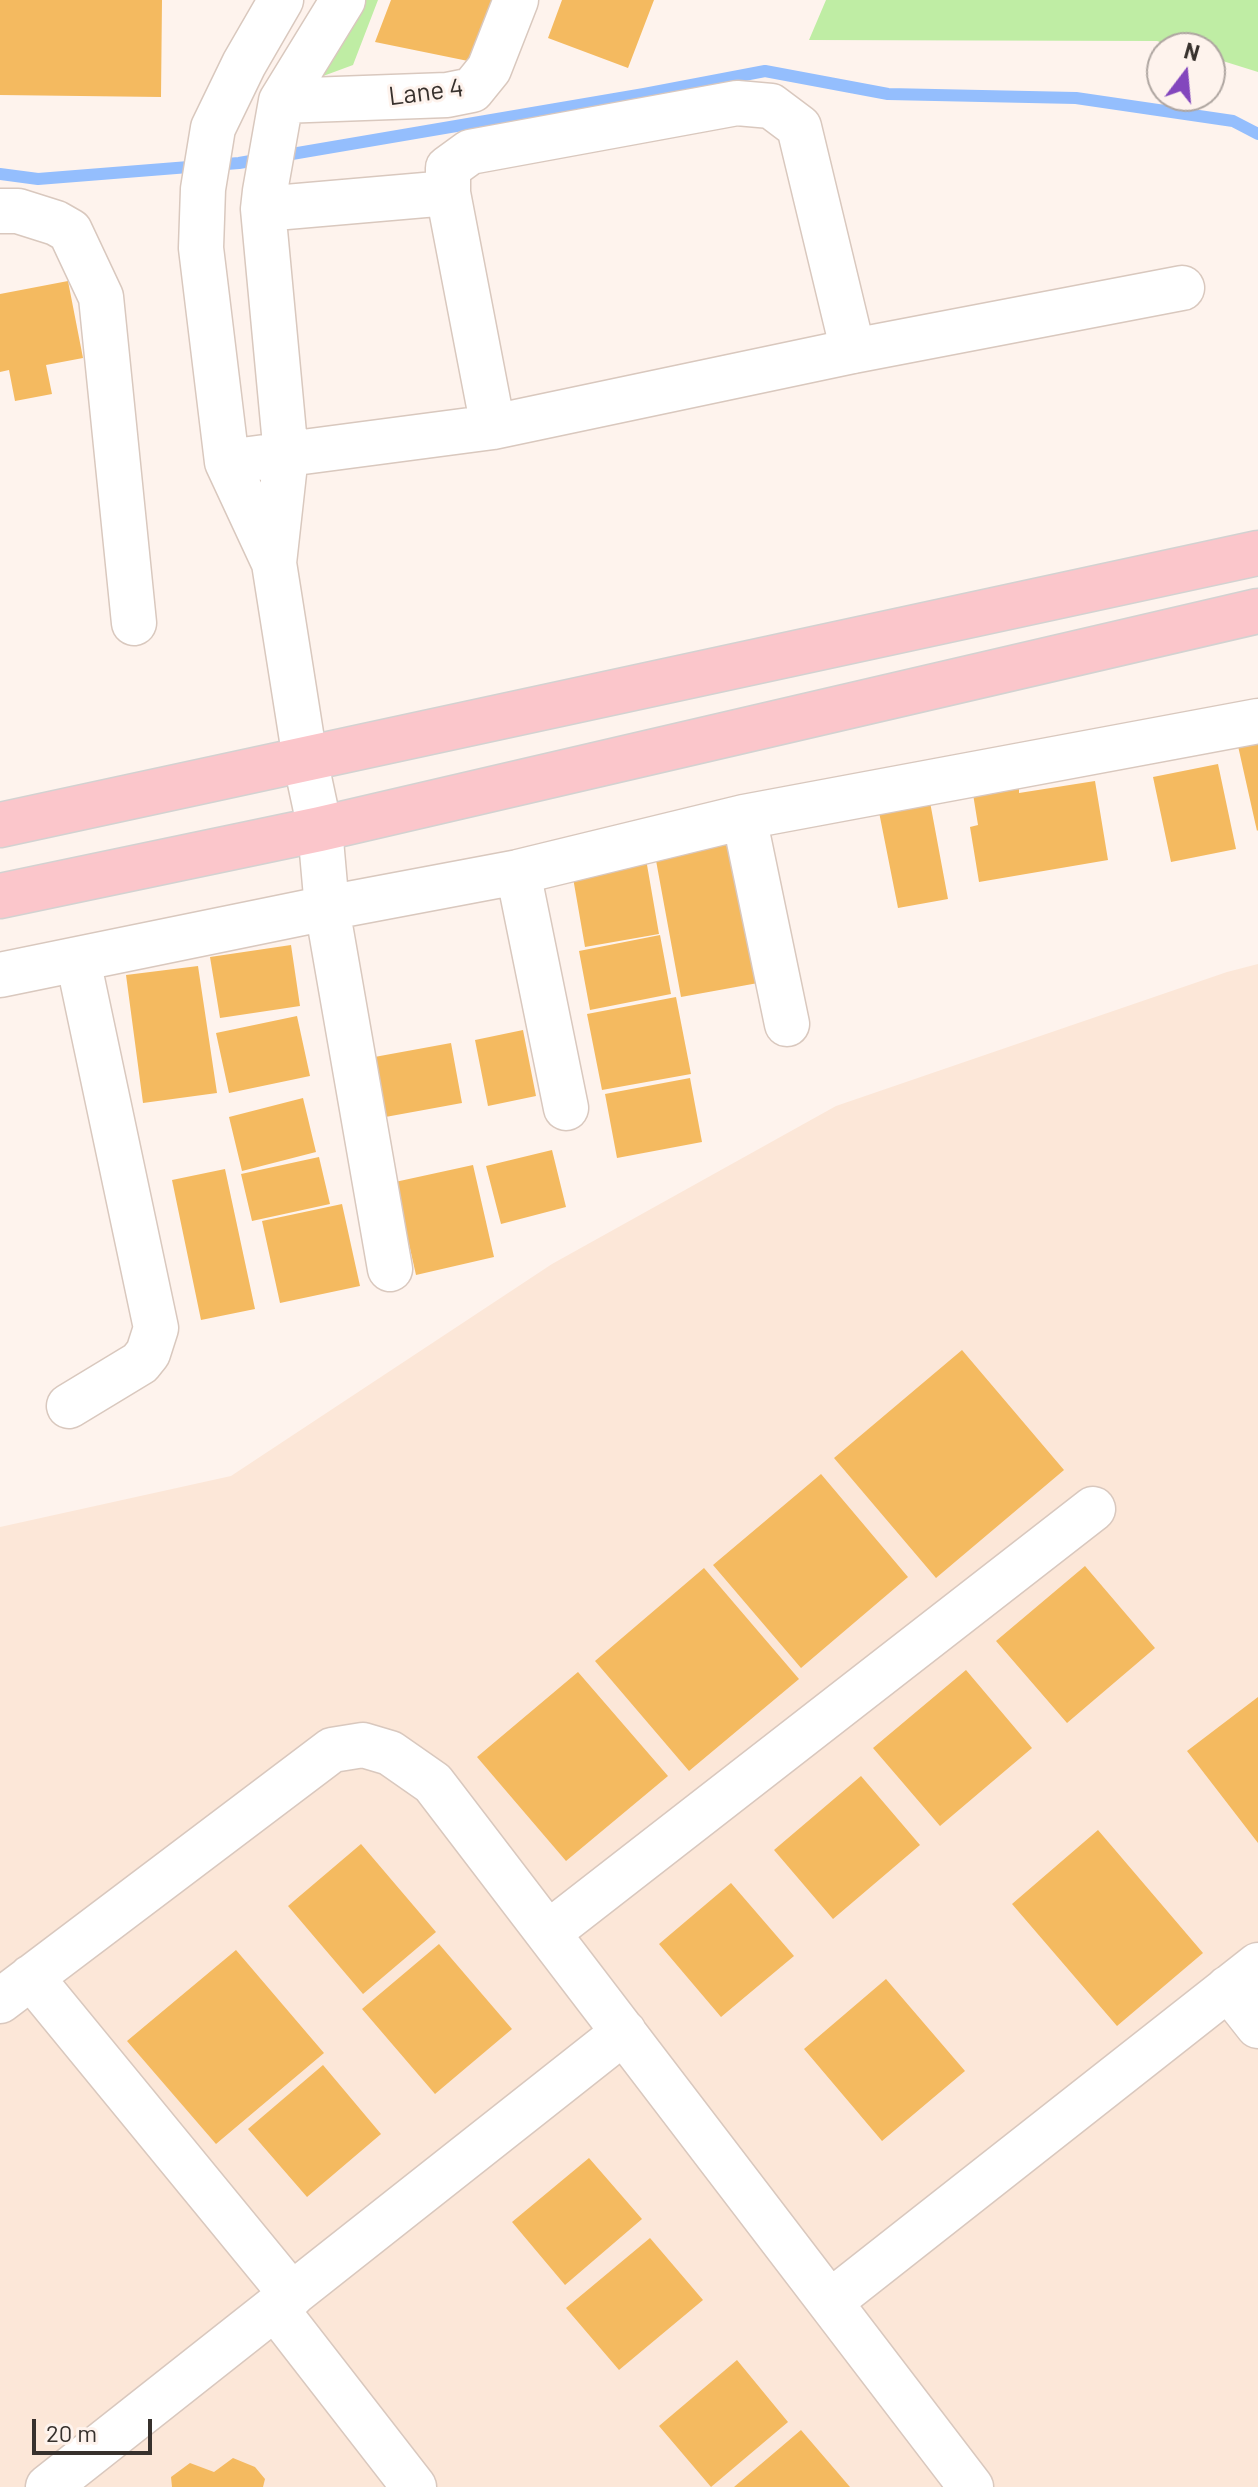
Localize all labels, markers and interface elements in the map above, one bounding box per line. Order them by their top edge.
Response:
north arrow [1146,32,1226,112]
text: N [1181,36,1203,65]
street label: Lane 4 [387,72,465,112]
scale bar [36,2403,156,2453]
text: 20 m [46,2418,97,2447]

